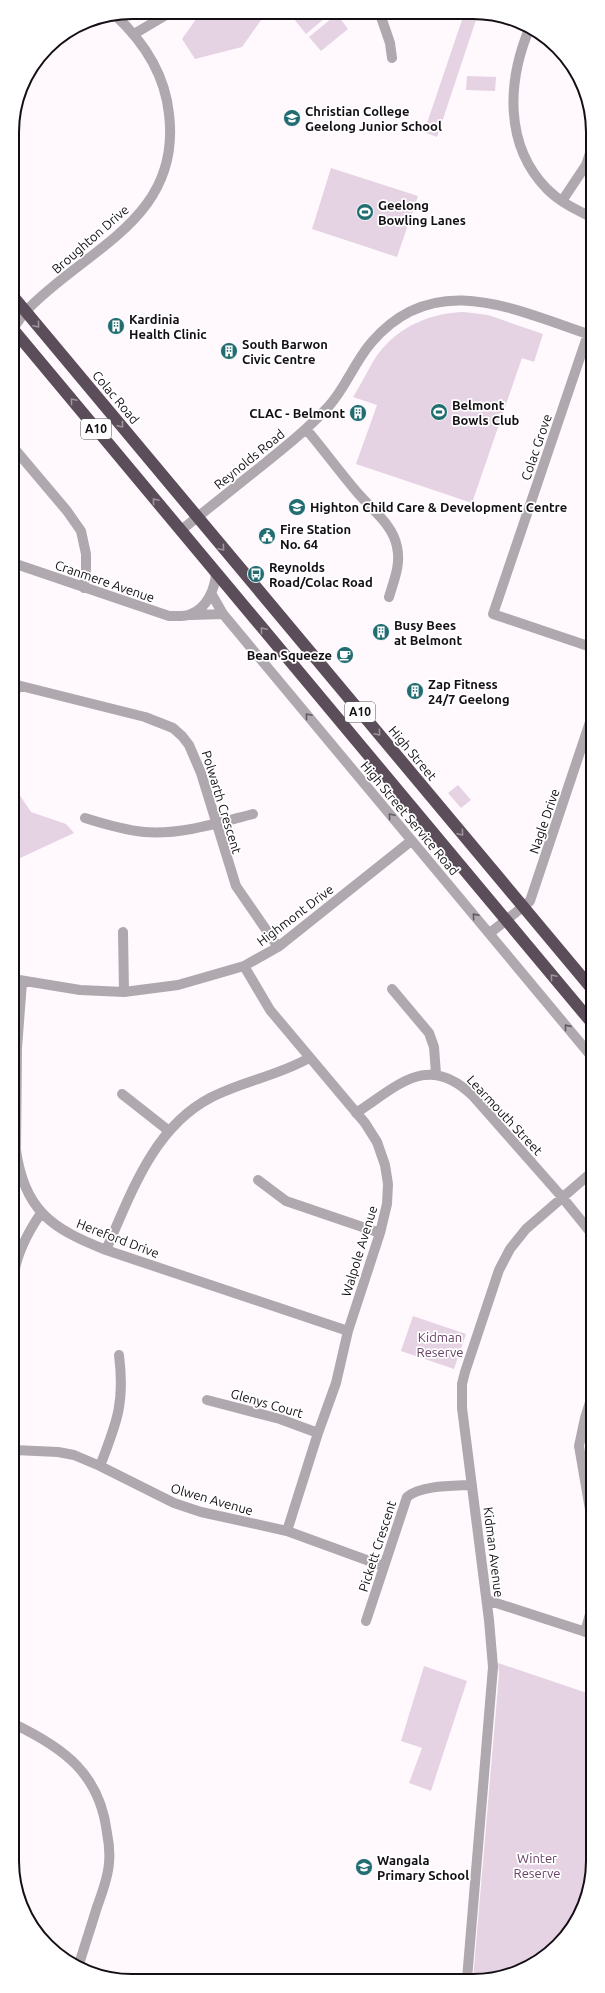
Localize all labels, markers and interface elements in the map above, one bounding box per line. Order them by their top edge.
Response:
place label: Christian College Geelong Junior School [305,104,442,133]
school or university icon: Christian College Geelong Junior School [282,108,302,128]
place label: Geelong Bowling Lanes [378,198,466,227]
street label: Broughton Drive [49,202,131,276]
sports icon: Geelong Bowling Lanes [355,202,375,222]
place label: Kardinia Health Clinic [129,312,207,341]
building icon: Kardinia Health Clinic [106,316,126,336]
one-way arrow [33,321,40,328]
place label: South Barwon Civic Centre [242,337,328,366]
building icon: South Barwon Civic Centre [219,341,239,361]
street label: Colac Road [90,368,142,426]
one-way arrow [70,398,77,405]
place label: Belmont Bowls Club [452,398,519,427]
sports icon: Belmont Bowls Club [429,402,449,422]
building icon: CLAC - Belmont [348,403,368,423]
place label: CLAC - Belmont [249,406,345,420]
street label: Colac Grove [518,412,554,482]
road number: A10 [81,419,111,439]
one-way arrow [116,420,123,428]
street label: Reynolds Road [211,426,287,492]
school or university icon: Highton Child Care & Development Centre [287,497,307,517]
one-way arrow [153,498,160,505]
place label: Highton Child Care & Development Centre [310,500,567,514]
place label: Fire Station No. 64 [280,522,351,551]
public building icon: Fire Station No. 64 [257,526,277,546]
one-way arrow [218,543,225,550]
street label: Cranmere Avenue [53,557,157,605]
place label: Reynolds Road/Colac Road [269,560,373,589]
bus stop icon: Reynolds Road/Colac Road [246,564,266,584]
place label: Busy Bees at Belmont [394,618,462,647]
building icon: Busy Bees at Belmont [371,622,391,642]
one-way arrow [261,628,268,635]
cafe icon: Bean Squeeze [335,645,355,665]
place label: Bean Squeeze [247,648,332,662]
place label: Zap Fitness 24/7 Geelong [428,677,510,706]
building icon: Zap Fitness 24/7 Geelong [405,681,425,701]
road number: A10 [345,702,375,722]
one-way arrow [306,714,313,721]
street label: High Street [386,723,440,783]
one-way arrow [373,728,380,736]
street label: Polwarth Crescent [200,749,244,855]
street label: High Street Service Road [358,758,462,878]
street label: Nagle Drive [526,787,562,855]
one-way arrow [389,814,396,821]
one-way arrow [457,828,464,835]
street label: Highmont Drive [254,882,336,948]
one-way arrow [473,913,480,920]
one-way arrow [551,975,558,982]
one-way arrow [565,1024,572,1031]
street label: Learmouth Street [465,1072,545,1158]
street label: Walpole Avenue [339,1204,379,1298]
street label: Hereford Drive [75,1216,161,1260]
park label: Kidman Reserve [417,1330,463,1359]
street label: Glenys Court [229,1386,305,1420]
street label: Olwen Avenue [169,1481,255,1517]
street label: Pickett Crescent [356,1499,398,1593]
street label: Kidman Avenue [482,1506,506,1598]
park label: Winter Reserve [514,1851,560,1880]
place label: Wangala Primary School [377,1853,469,1882]
school or university icon: Wangala Primary School [354,1857,374,1877]

